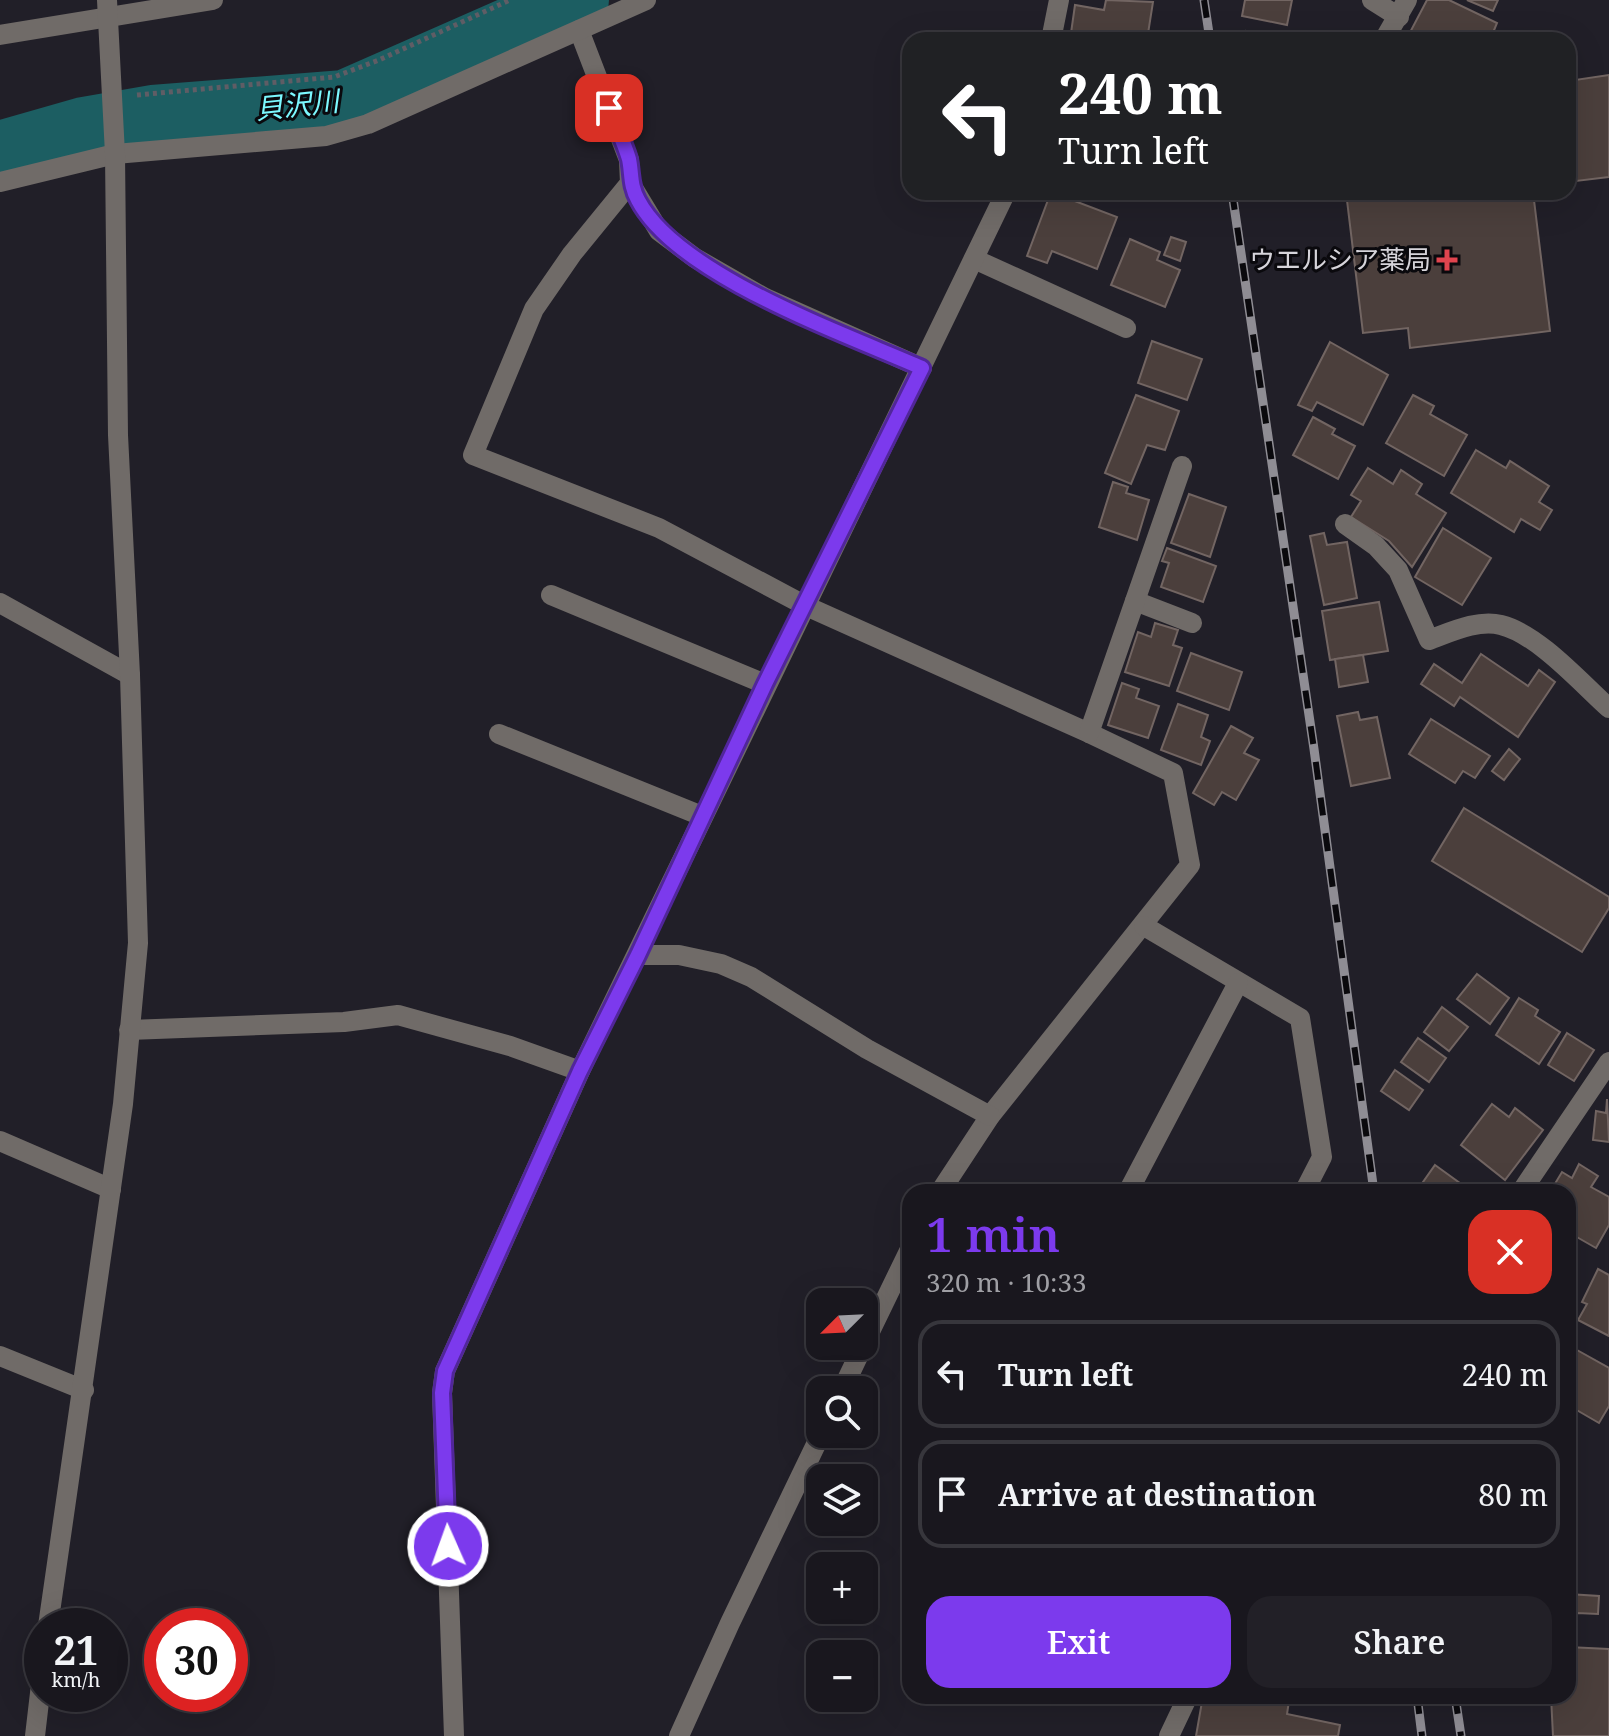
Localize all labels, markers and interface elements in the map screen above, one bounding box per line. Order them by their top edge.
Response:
text: 240 m [1058,54,1223,130]
icon: left [926,64,1030,168]
pin [575,74,643,142]
water label: 貝沢川 [253,80,344,127]
icon: arrive [587,86,631,130]
text: Turn left [1058,126,1209,175]
place label: ウエルシア薬局 [1249,241,1431,277]
marker: ウエルシア薬局 [1438,251,1456,269]
text: 1 min [926,1201,1060,1266]
button: close [1468,1210,1552,1294]
text: 320 m · 10:33 [926,1264,1087,1300]
north arrow [806,1288,878,1360]
map controls [806,1288,878,1712]
icon: left [930,1352,974,1396]
text: Turn left [998,1354,1133,1395]
text: 240 m [1462,1354,1548,1395]
button: search [806,1376,878,1448]
button: layers [806,1464,878,1536]
icon: arrive [930,1472,974,1516]
text: Arrive at destination [998,1474,1317,1515]
text: 80 m [1478,1474,1548,1515]
position arrow [406,1504,490,1588]
button: + [806,1552,878,1624]
button: Exit [926,1596,1231,1688]
button: Share [1247,1596,1552,1688]
speed limit sign: 30 [144,1608,248,1712]
text: 21 [53,1622,99,1677]
button: − [806,1640,878,1712]
text: km/h [51,1666,101,1693]

